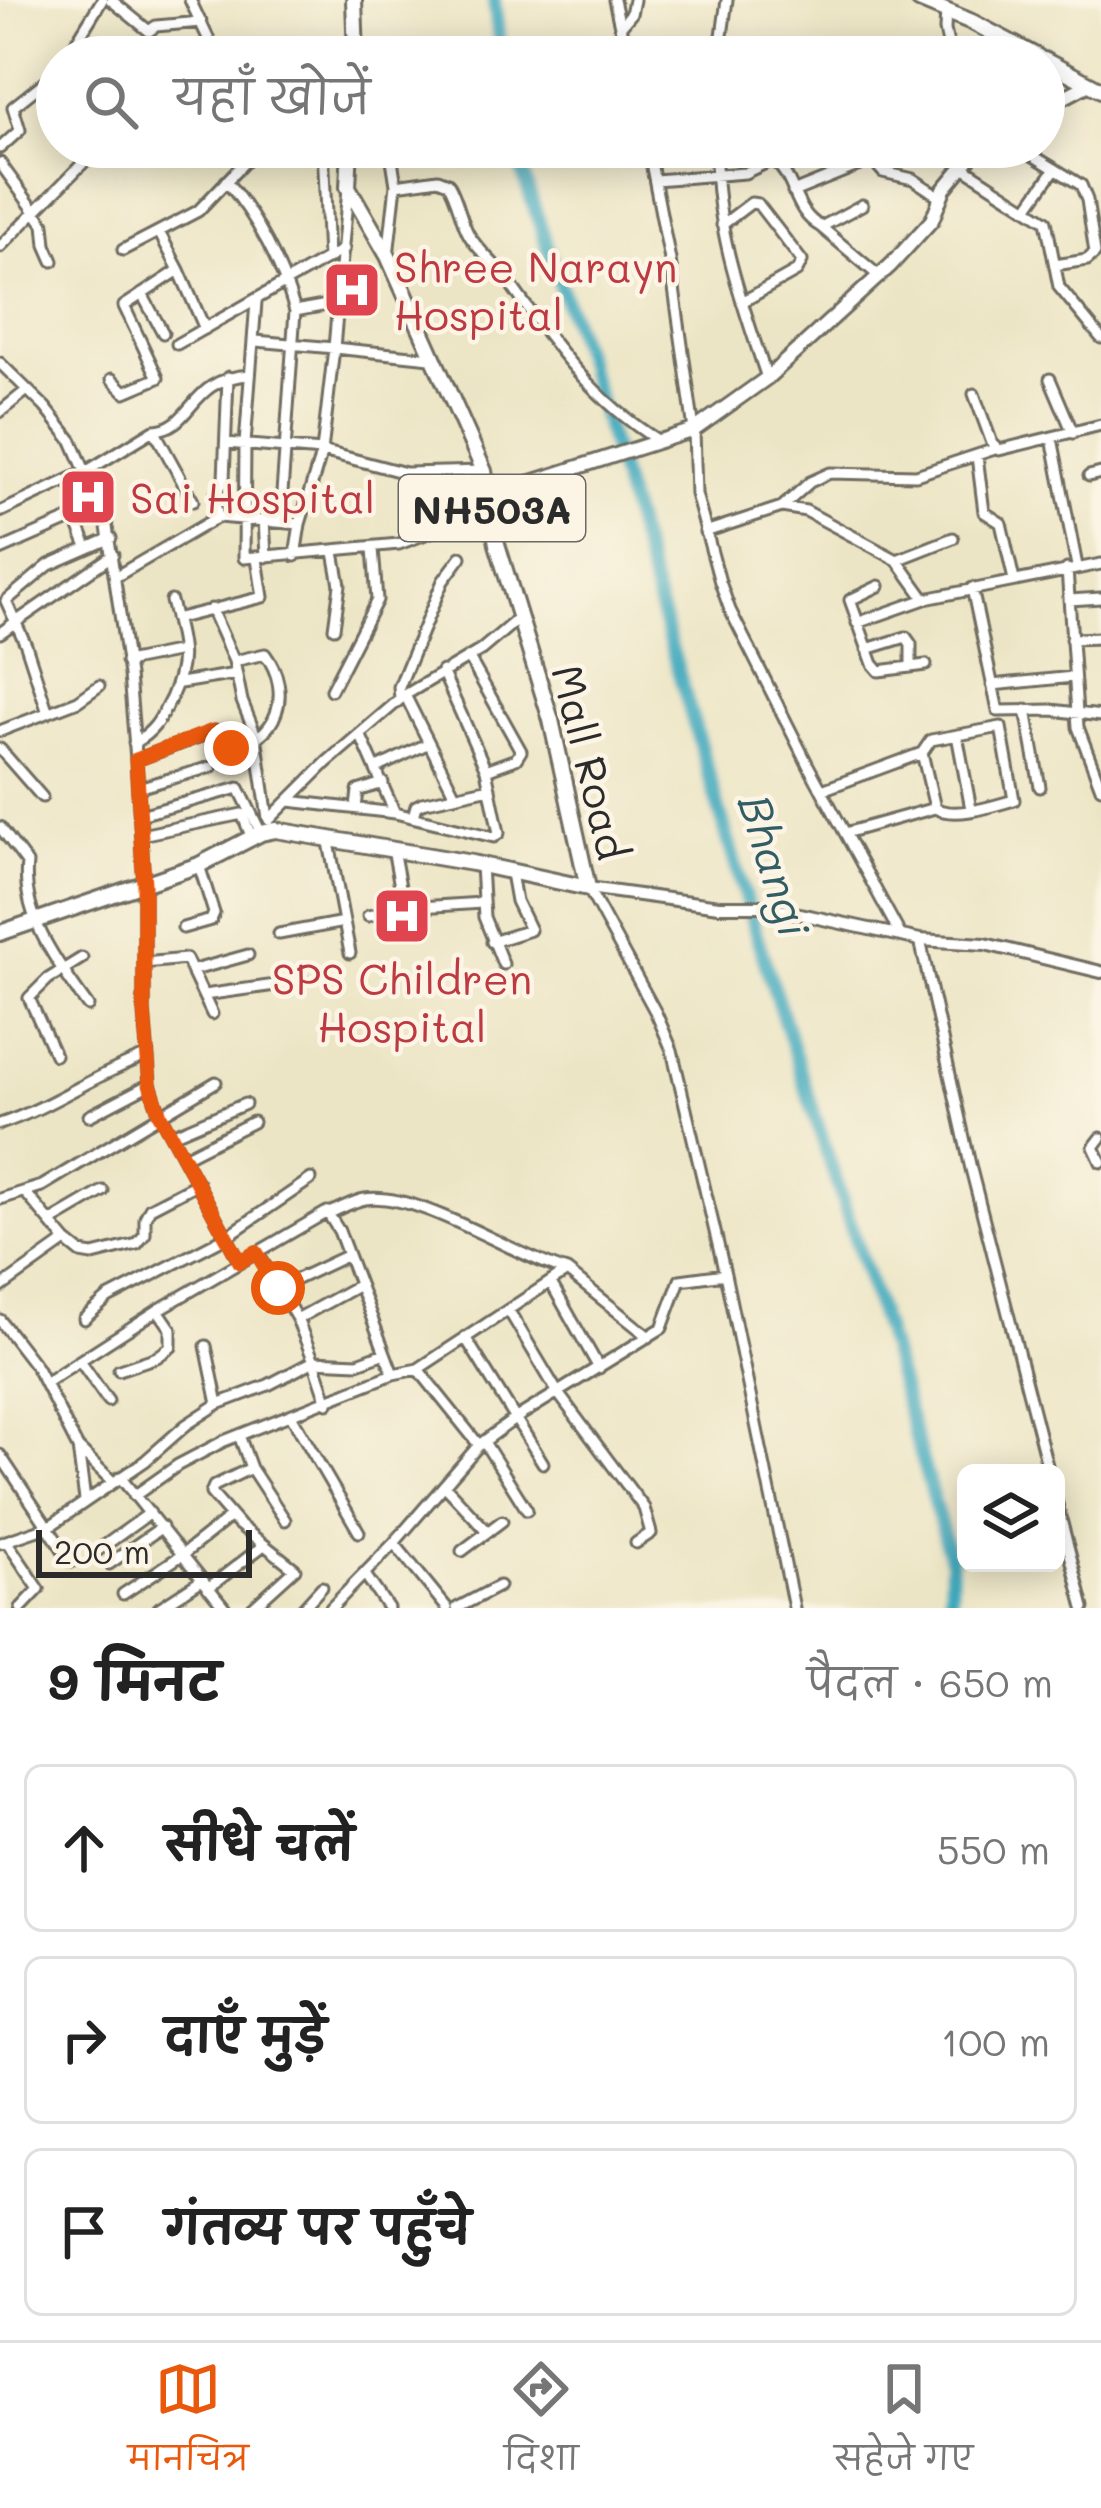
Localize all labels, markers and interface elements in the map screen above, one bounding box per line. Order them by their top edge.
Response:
search box [36,36,1065,168]
text: यहाँ खोजें [174,67,370,125]
icon: search [78,69,144,135]
place label: Shree Narayn Hospital [394,239,677,342]
hospital icon: Shree Narayn Hospital [321,259,383,321]
hospital icon: Sai Hospital [57,466,119,528]
place label: Sai Hospital [130,470,375,525]
road number: NH503A [399,475,585,541]
street label: Mall Road [540,659,642,865]
route end [204,721,258,775]
water label: Bhangi [727,787,825,944]
hospital icon: SPS Children Hospital [371,885,433,947]
place label: SPS Children Hospital [272,951,532,1054]
route start [251,1261,305,1315]
map controls [957,1464,1065,1572]
button: layers [957,1464,1065,1572]
scale bar [36,1524,252,1577]
text: 200 m [54,1529,150,1572]
text: 9 मिनट [48,1646,221,1713]
text: पैदल · 650 m [807,1656,1053,1707]
text: सीधे चलें [165,1813,354,1871]
icon: ahead [51,1815,117,1881]
text: 550 m [937,1823,1050,1874]
text: दाएँ मुड़ें [165,2005,326,2063]
icon: right [51,2007,117,2073]
text: 100 m [941,2015,1050,2066]
text: गंतव्य पर पहुँचे [165,2197,471,2255]
icon: arrive [51,2199,117,2265]
tab: मानचित्र [128,2356,249,2495]
tab: दिशा [504,2356,579,2495]
tab: सहेजे गए [834,2356,973,2495]

